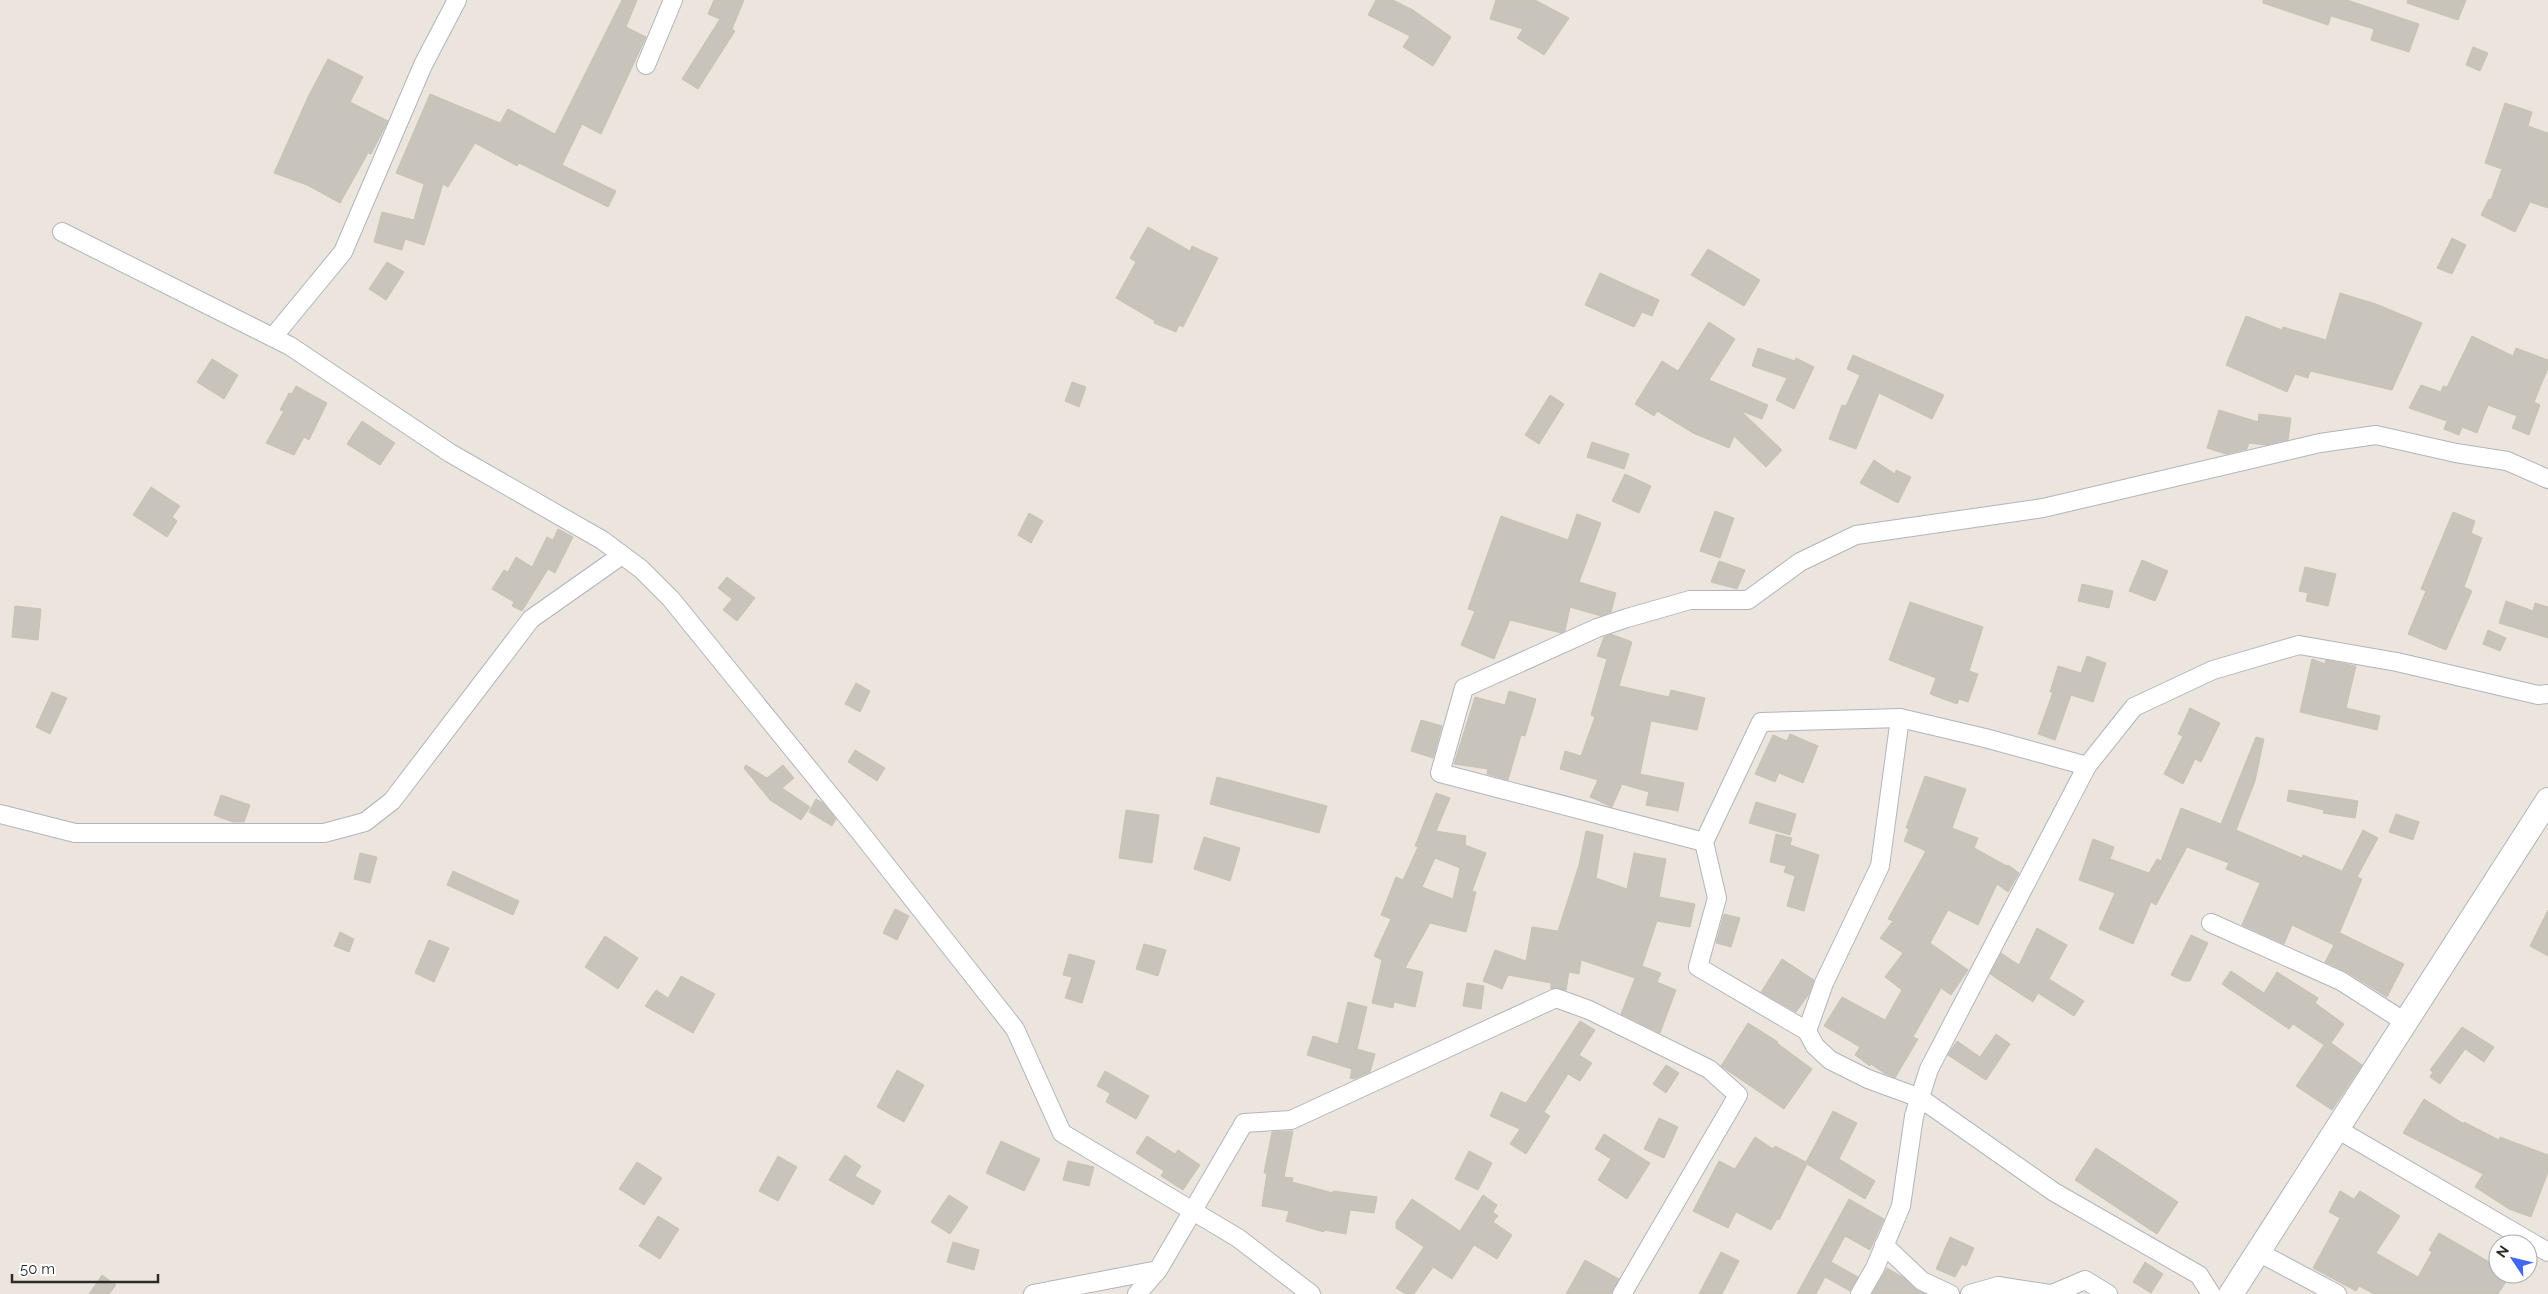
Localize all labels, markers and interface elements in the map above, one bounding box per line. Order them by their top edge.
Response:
north arrow [2488,1234,2538,1284]
text: N [2493,1243,2512,1261]
scale bar [12,1252,159,1284]
text: 50 m [20,1260,55,1278]

